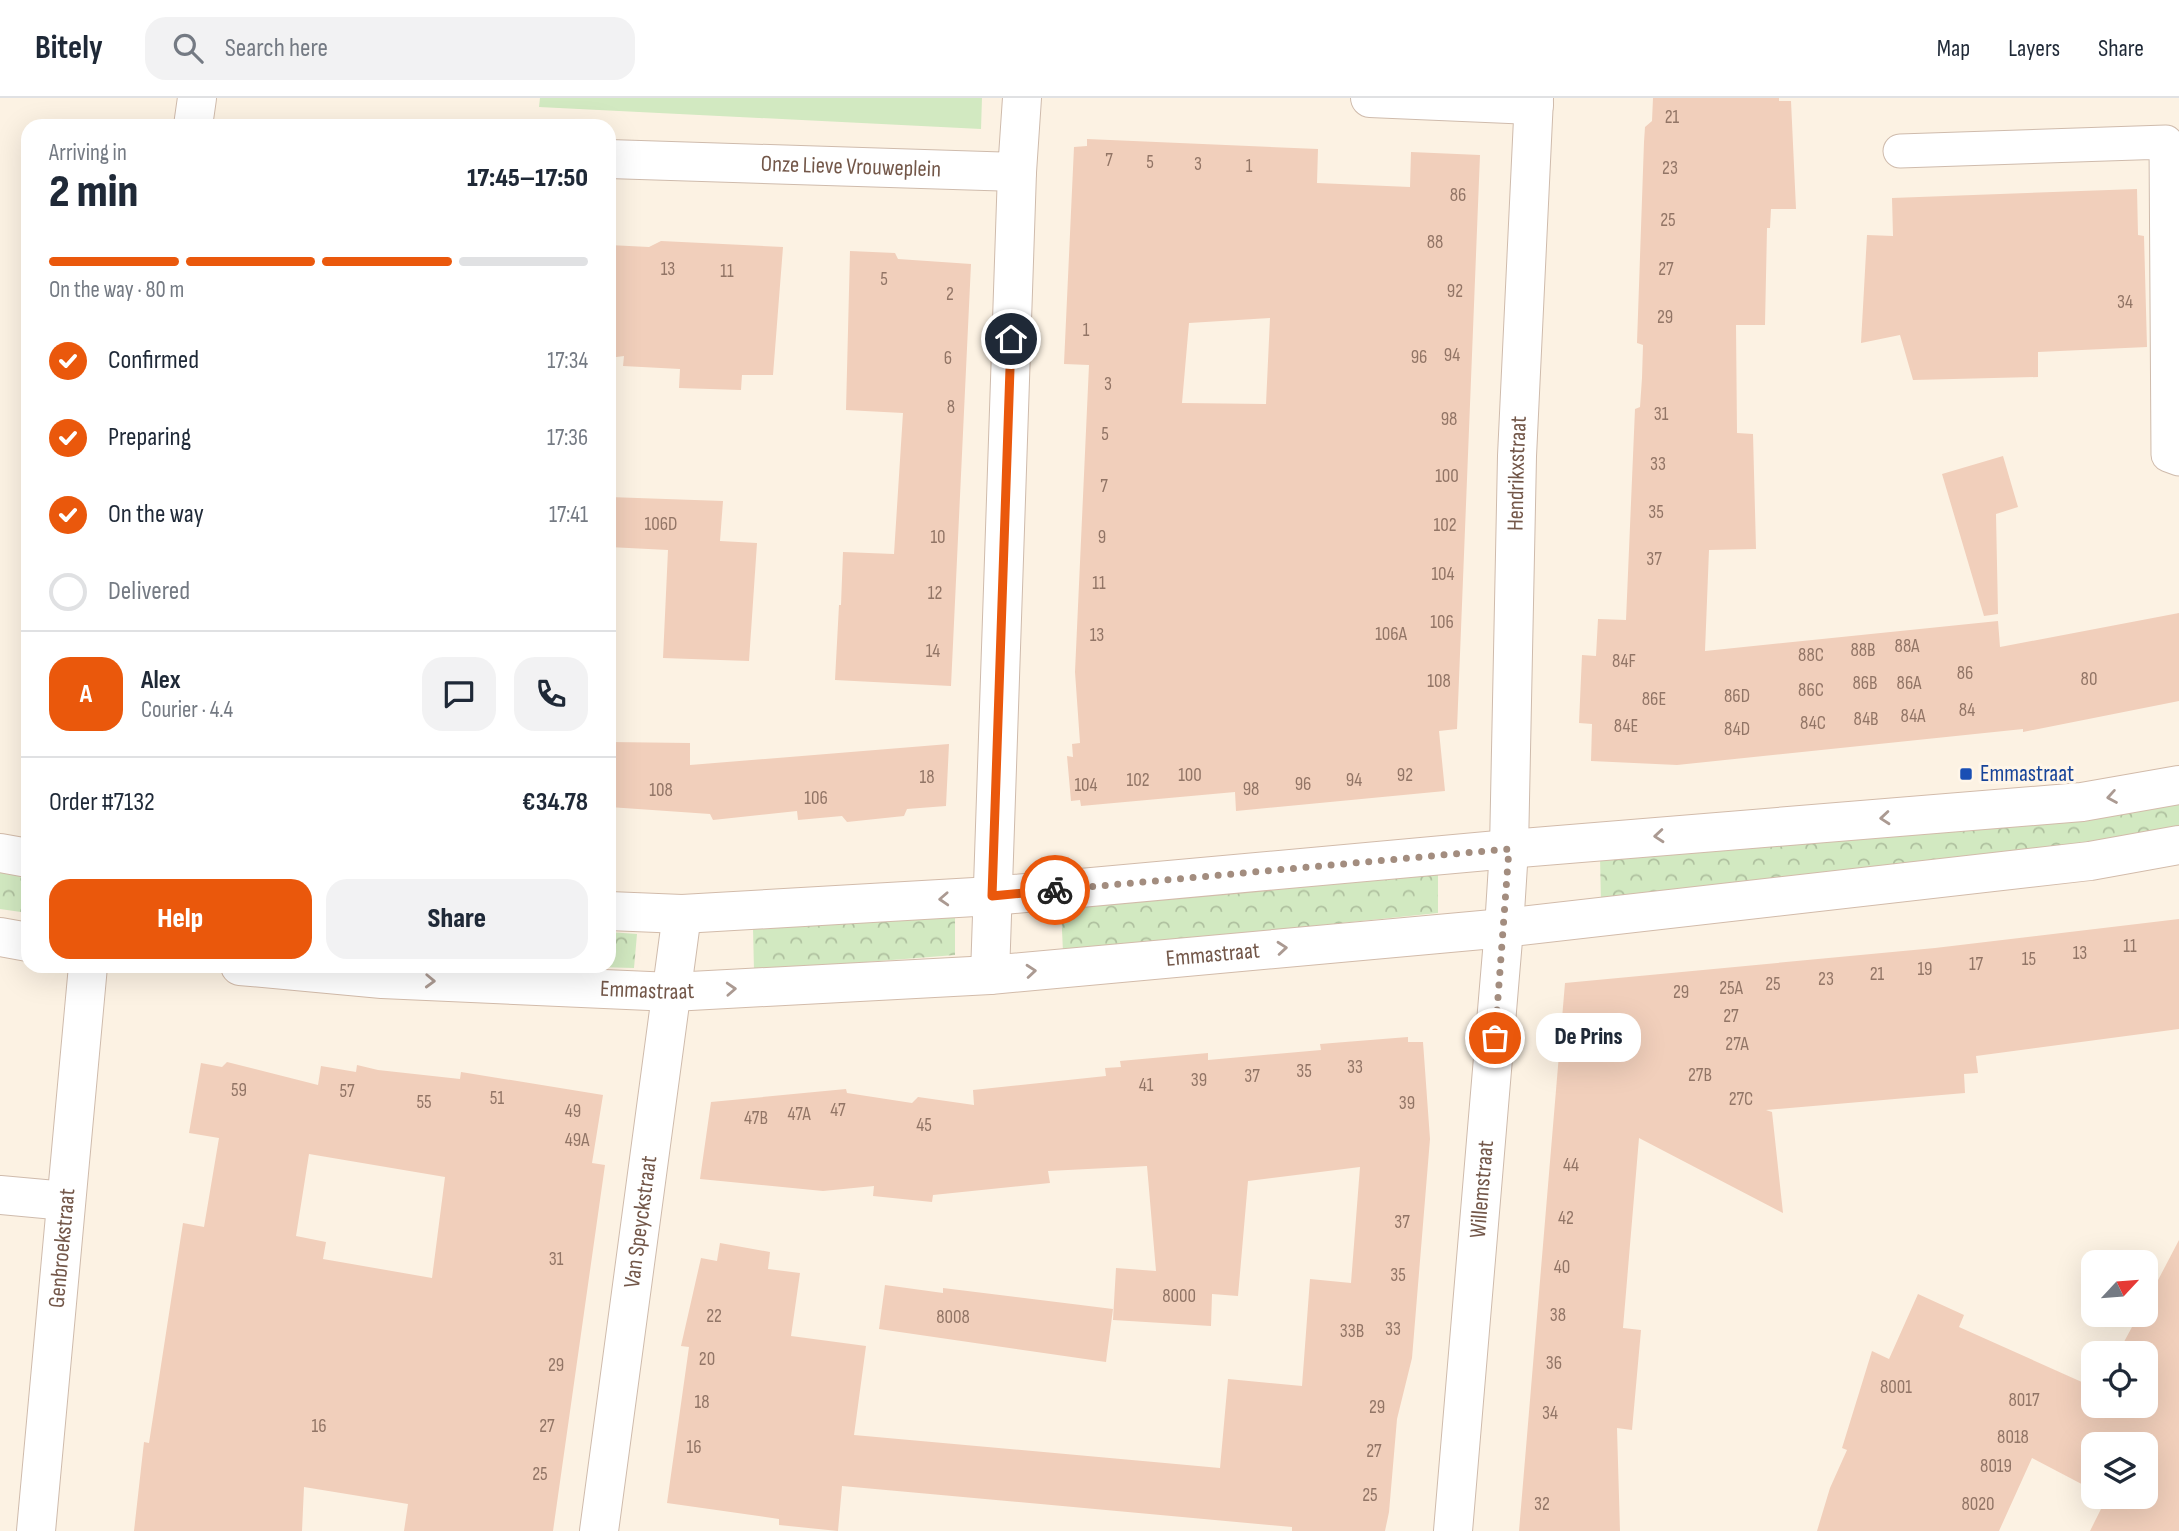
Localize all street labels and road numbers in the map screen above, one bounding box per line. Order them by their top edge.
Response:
street label: Onze Lieve Vrouweplein [760,150,941,184]
street label: Hendrikxstraat [1501,415,1533,531]
street label: Emmastraat [1165,936,1261,973]
street label: Emmastraat [599,975,695,1006]
street label: Willemstraat [1464,1139,1500,1239]
street label: Van Speyckstraat [618,1154,663,1290]
street label: Genbroekstraat [43,1187,81,1309]

